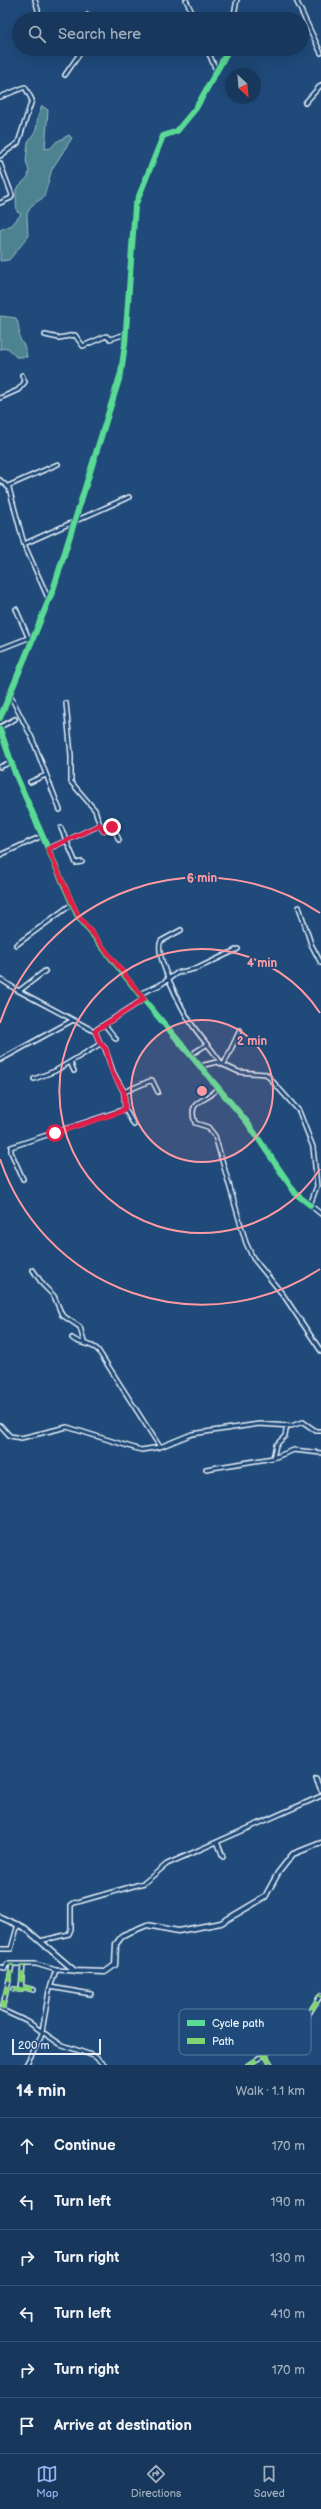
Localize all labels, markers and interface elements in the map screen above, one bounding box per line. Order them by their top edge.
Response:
search box [12,12,309,56]
icon: search [26,23,48,45]
text: Search here [58,25,141,44]
north arrow [225,68,261,104]
route end [103,818,121,836]
text: 6 min [187,871,217,886]
text: 4 min [247,956,277,971]
text: 2 min [237,1034,267,1049]
centre of rings [195,1084,209,1098]
route start [46,1124,64,1142]
legend [179,2009,311,2055]
text: Cycle path [212,2017,264,2030]
text: Path [212,2035,234,2048]
scale bar [12,2037,101,2056]
text: 200 m [18,2039,50,2052]
text: 14 min [16,2081,66,2101]
text: Walk · 1.1 km [236,2083,305,2099]
icon: ahead [16,2135,38,2157]
text: Continue [54,2136,116,2155]
text: 170 m [272,2138,305,2154]
icon: left [16,2191,38,2213]
text: Turn left [54,2192,111,2211]
text: 190 m [271,2194,305,2210]
icon: right [16,2247,38,2269]
text: Turn right [54,2248,119,2267]
text: 130 m [270,2250,305,2266]
icon: left [16,2303,38,2325]
text: Turn left [54,2304,111,2323]
text: 410 m [270,2306,305,2322]
icon: right [16,2359,38,2381]
text: Turn right [54,2360,119,2379]
text: 170 m [272,2362,305,2378]
icon: arrive [16,2415,38,2437]
text: Arrive at destination [54,2416,192,2435]
tab: Map [36,2463,58,2500]
tab: Directions [131,2463,181,2500]
tab: Saved [254,2463,285,2500]

